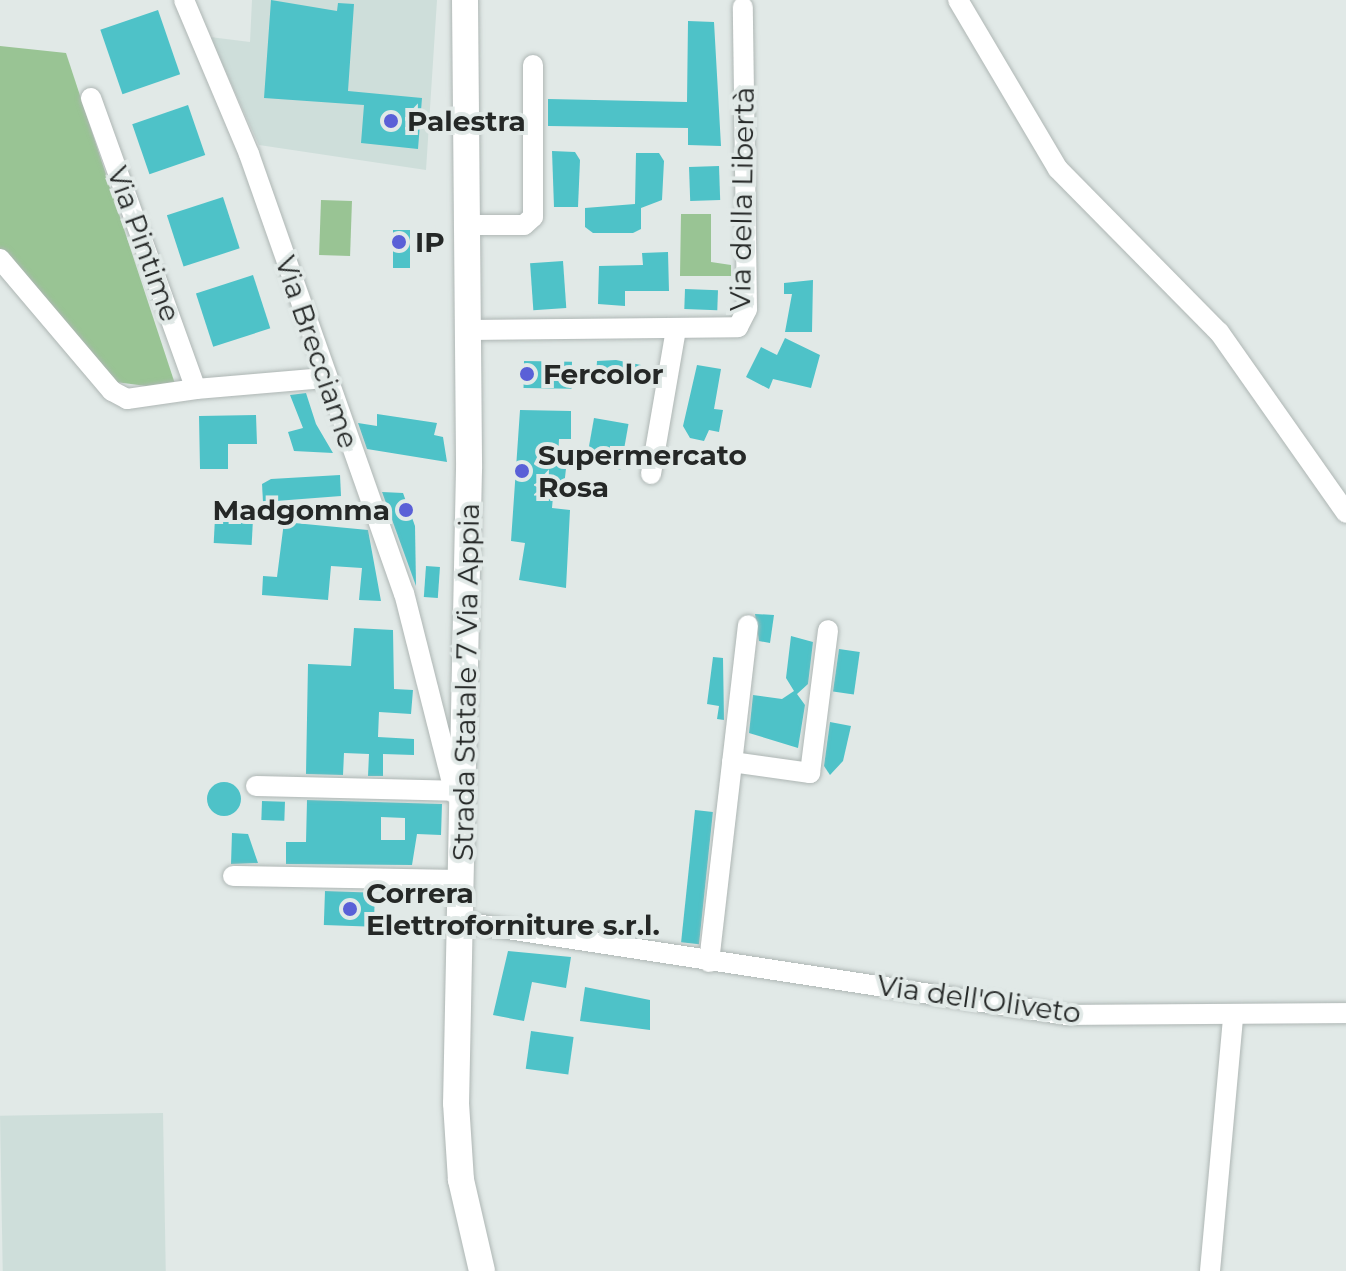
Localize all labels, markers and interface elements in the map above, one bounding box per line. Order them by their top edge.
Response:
street label: Via della Libertà [723,87,761,311]
place label: Palestra [407,104,526,138]
marker: Palestra [382,112,400,130]
street label: Via Pintime [100,162,188,326]
place label: IP [415,225,445,259]
marker: IP [390,233,408,251]
street label: Via Brecciame [268,251,366,453]
place label: Fercolor [543,357,664,391]
marker: Fercolor [518,365,536,383]
place label: Supermercato Rosa [538,438,747,504]
marker: Supermercato Rosa [513,462,531,480]
place label: Madgomma [213,493,390,527]
marker: Madgomma [397,501,415,519]
street label: Strada Statale 7 Via Appia [446,503,486,861]
place label: Correra Elettroforniture s.r.l. [366,876,660,942]
marker: Correra Elettroforniture s.r.l. [341,900,359,918]
street label: Via dell'Oliveto [875,968,1083,1030]

